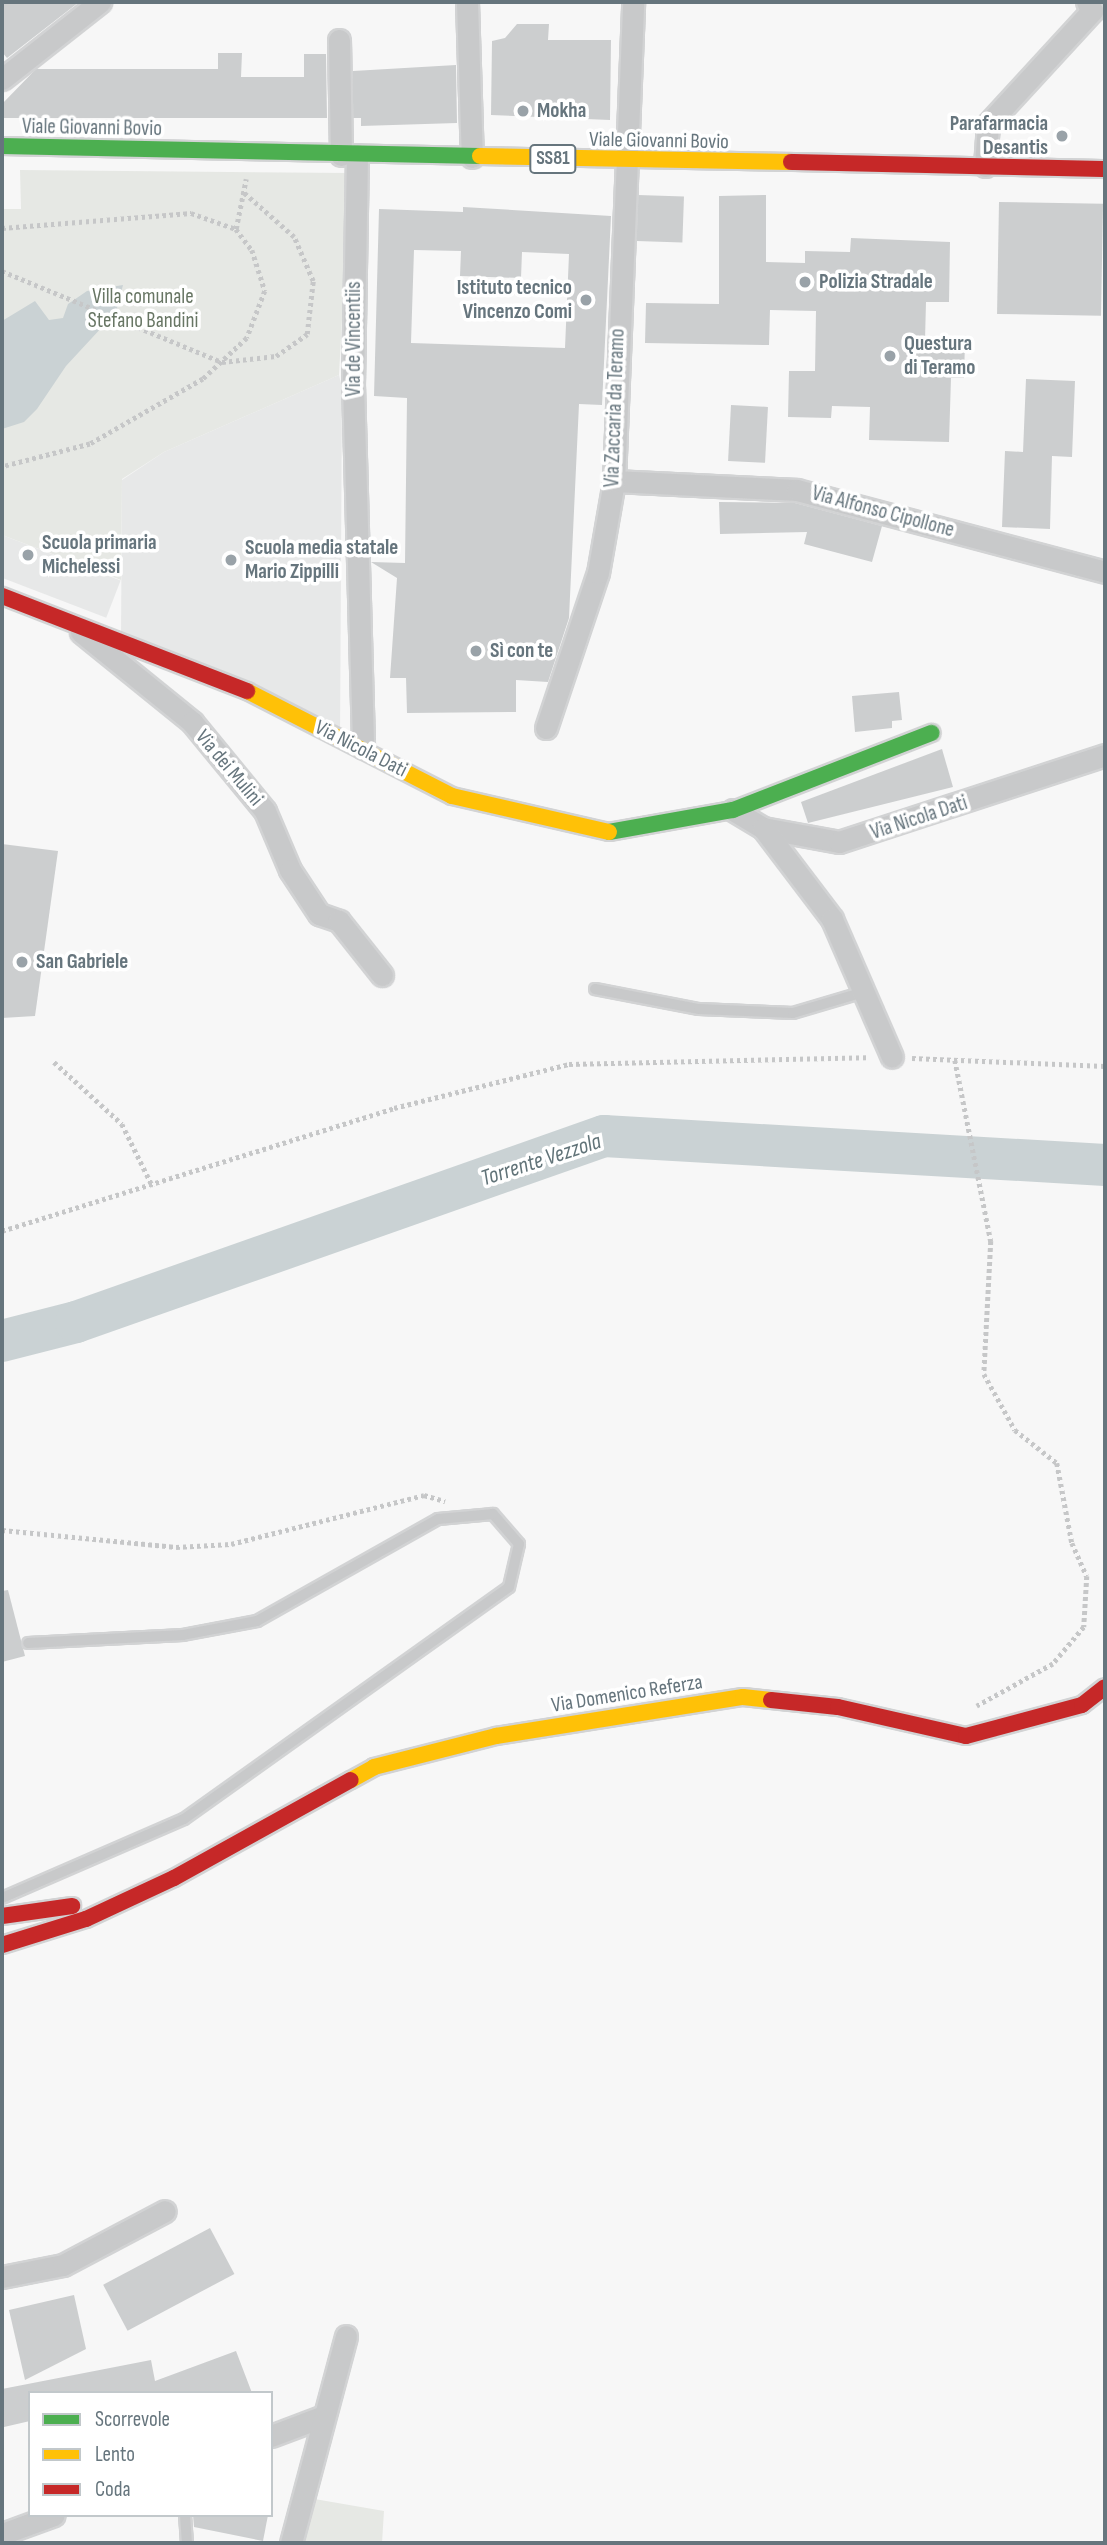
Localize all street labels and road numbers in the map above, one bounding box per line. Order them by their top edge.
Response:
street label: Viale Giovanni Bovio [22,114,162,142]
street label: Viale Giovanni Bovio [589,127,729,155]
road number: SS81 [528,144,578,174]
street label: Via de Vincentiis [341,281,367,397]
street label: Via Zaccaria da Teramo [600,328,630,488]
street label: Via Alfonso Cipollone [809,481,957,543]
street label: Via Nicola Dati [311,715,411,783]
street label: Via dei Mulini [190,725,268,811]
street label: Via Nicola Dati [867,791,971,845]
street label: Via Domenico Referza [550,1670,704,1718]

